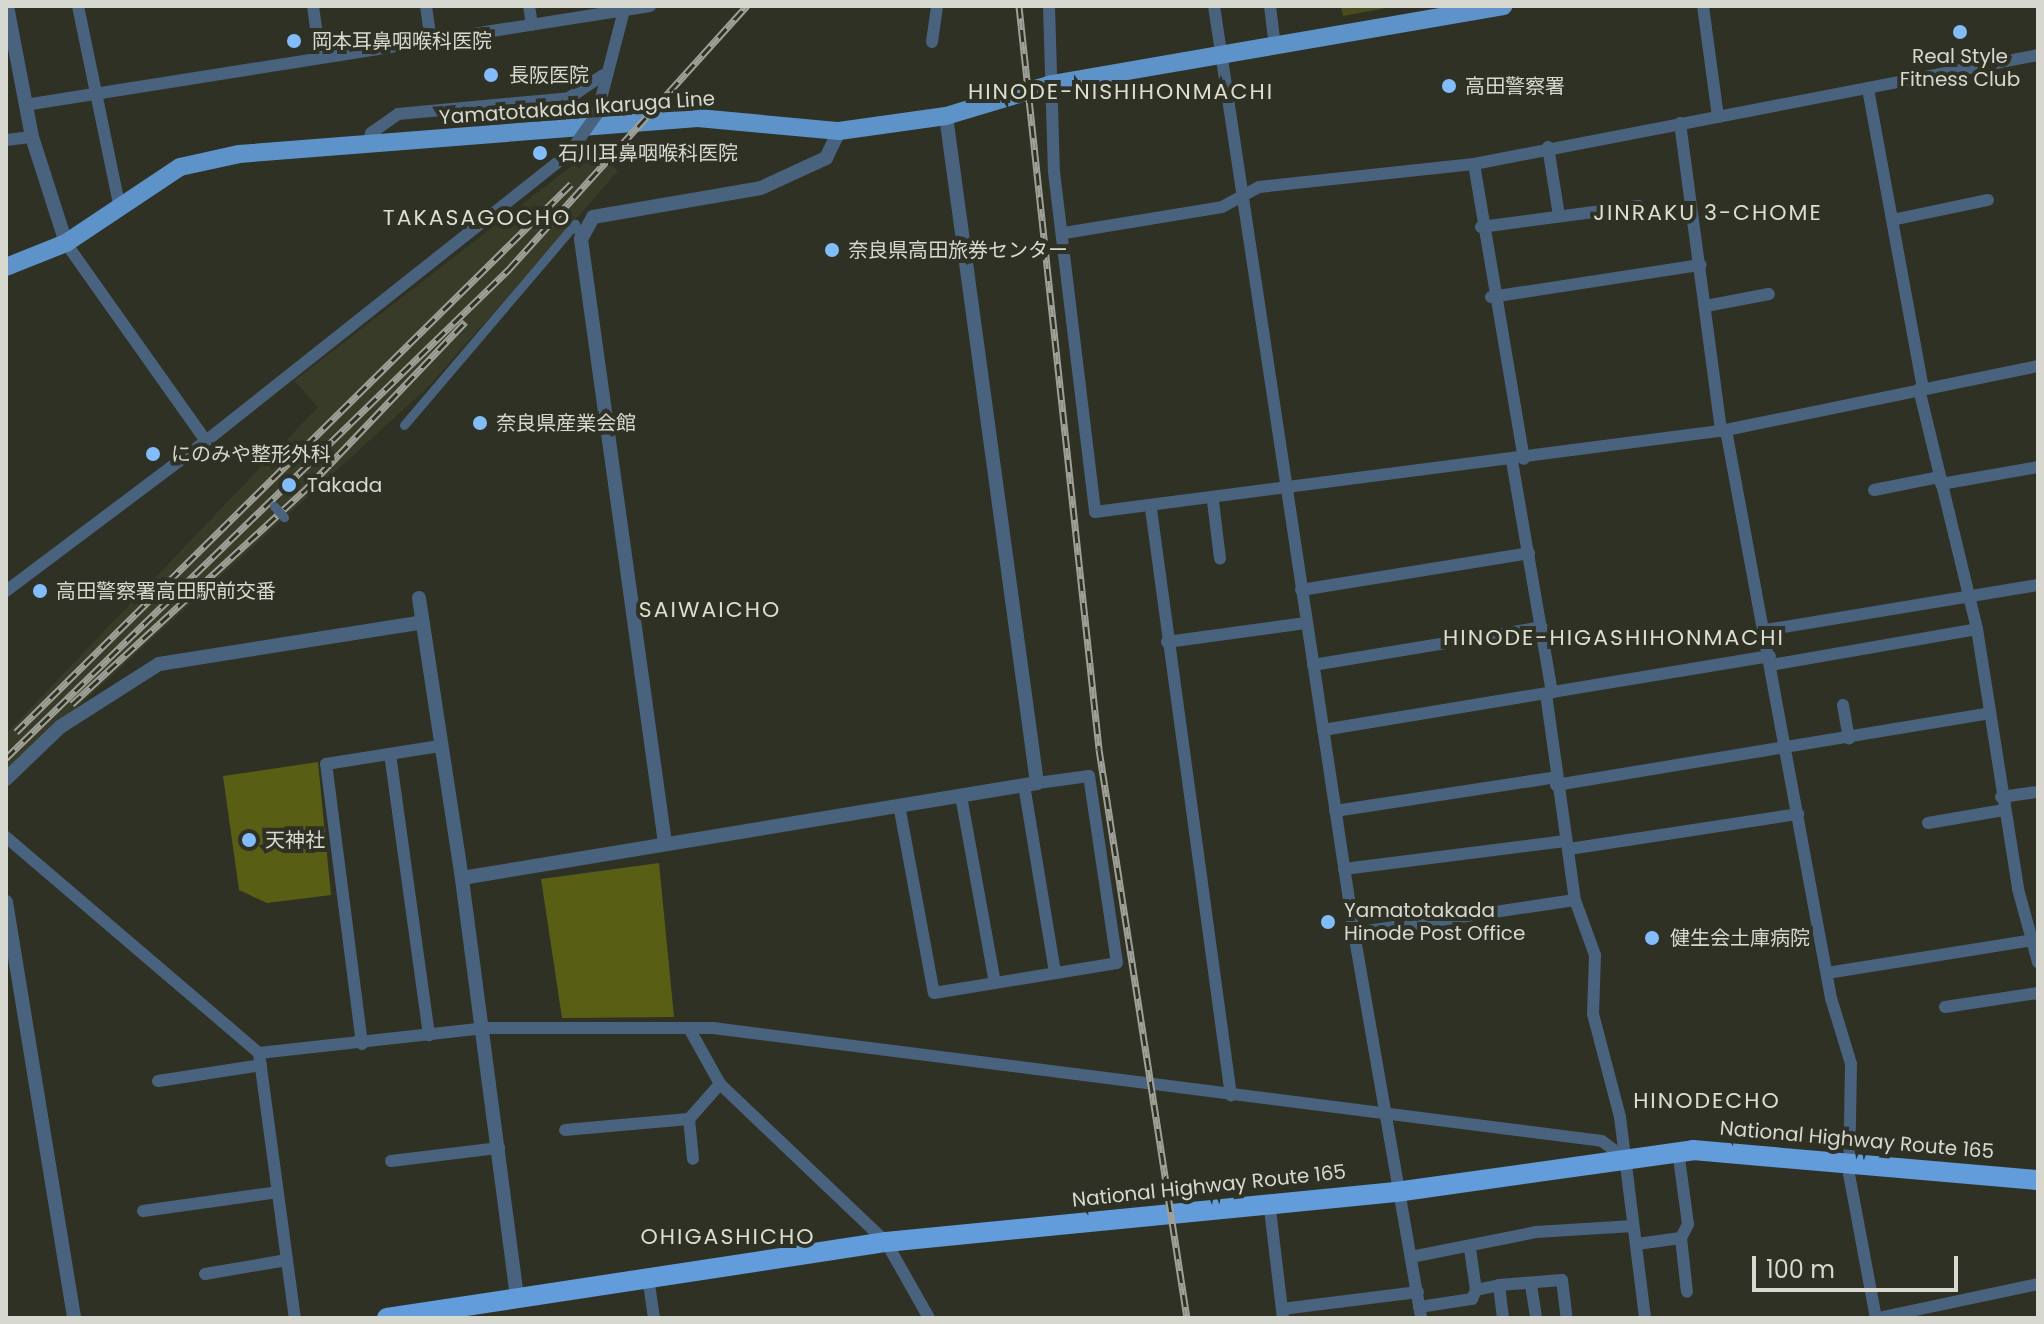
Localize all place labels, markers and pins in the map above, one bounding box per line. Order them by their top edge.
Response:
marker: Real Style Fitness Club [1951,23,1969,41]
place label: 岡本耳鼻咽喉科医院 [312,29,492,53]
marker: 岡本耳鼻咽喉科医院 [283,30,305,52]
place label: Real Style Fitness Club [1900,44,2020,91]
place label: 長阪医院 [509,63,589,87]
marker: 長阪医院 [480,64,502,86]
place label: 高田警察署 [1465,74,1565,98]
marker: 高田警察署 [1440,77,1458,95]
place label: 石川耳鼻咽喉科医院 [558,141,738,165]
marker: 石川耳鼻咽喉科医院 [529,142,551,164]
place label: 奈良県高田旅券センター [848,238,1068,262]
marker: 奈良県高田旅券センター [823,241,841,259]
place label: 奈良県産業会館 [496,411,636,435]
marker: 奈良県産業会館 [471,414,489,432]
place label: にのみや整形外科 [171,442,331,466]
marker: にのみや整形外科 [142,443,164,465]
place label: Takada [307,473,382,497]
marker: Takada [278,474,300,496]
place label: 高田警察署高田駅前交番 [56,579,276,603]
marker: 高田警察署高田駅前交番 [31,582,49,600]
place label: 天神社 [265,828,325,852]
marker: 天神社 [240,831,258,849]
place label: Yamatotakada Hinode Post Office [1344,898,1525,945]
marker: Yamatotakada Hinode Post Office [1319,913,1337,931]
place label: 健生会土庫病院 [1670,926,1810,950]
marker: 健生会土庫病院 [1641,927,1663,949]

